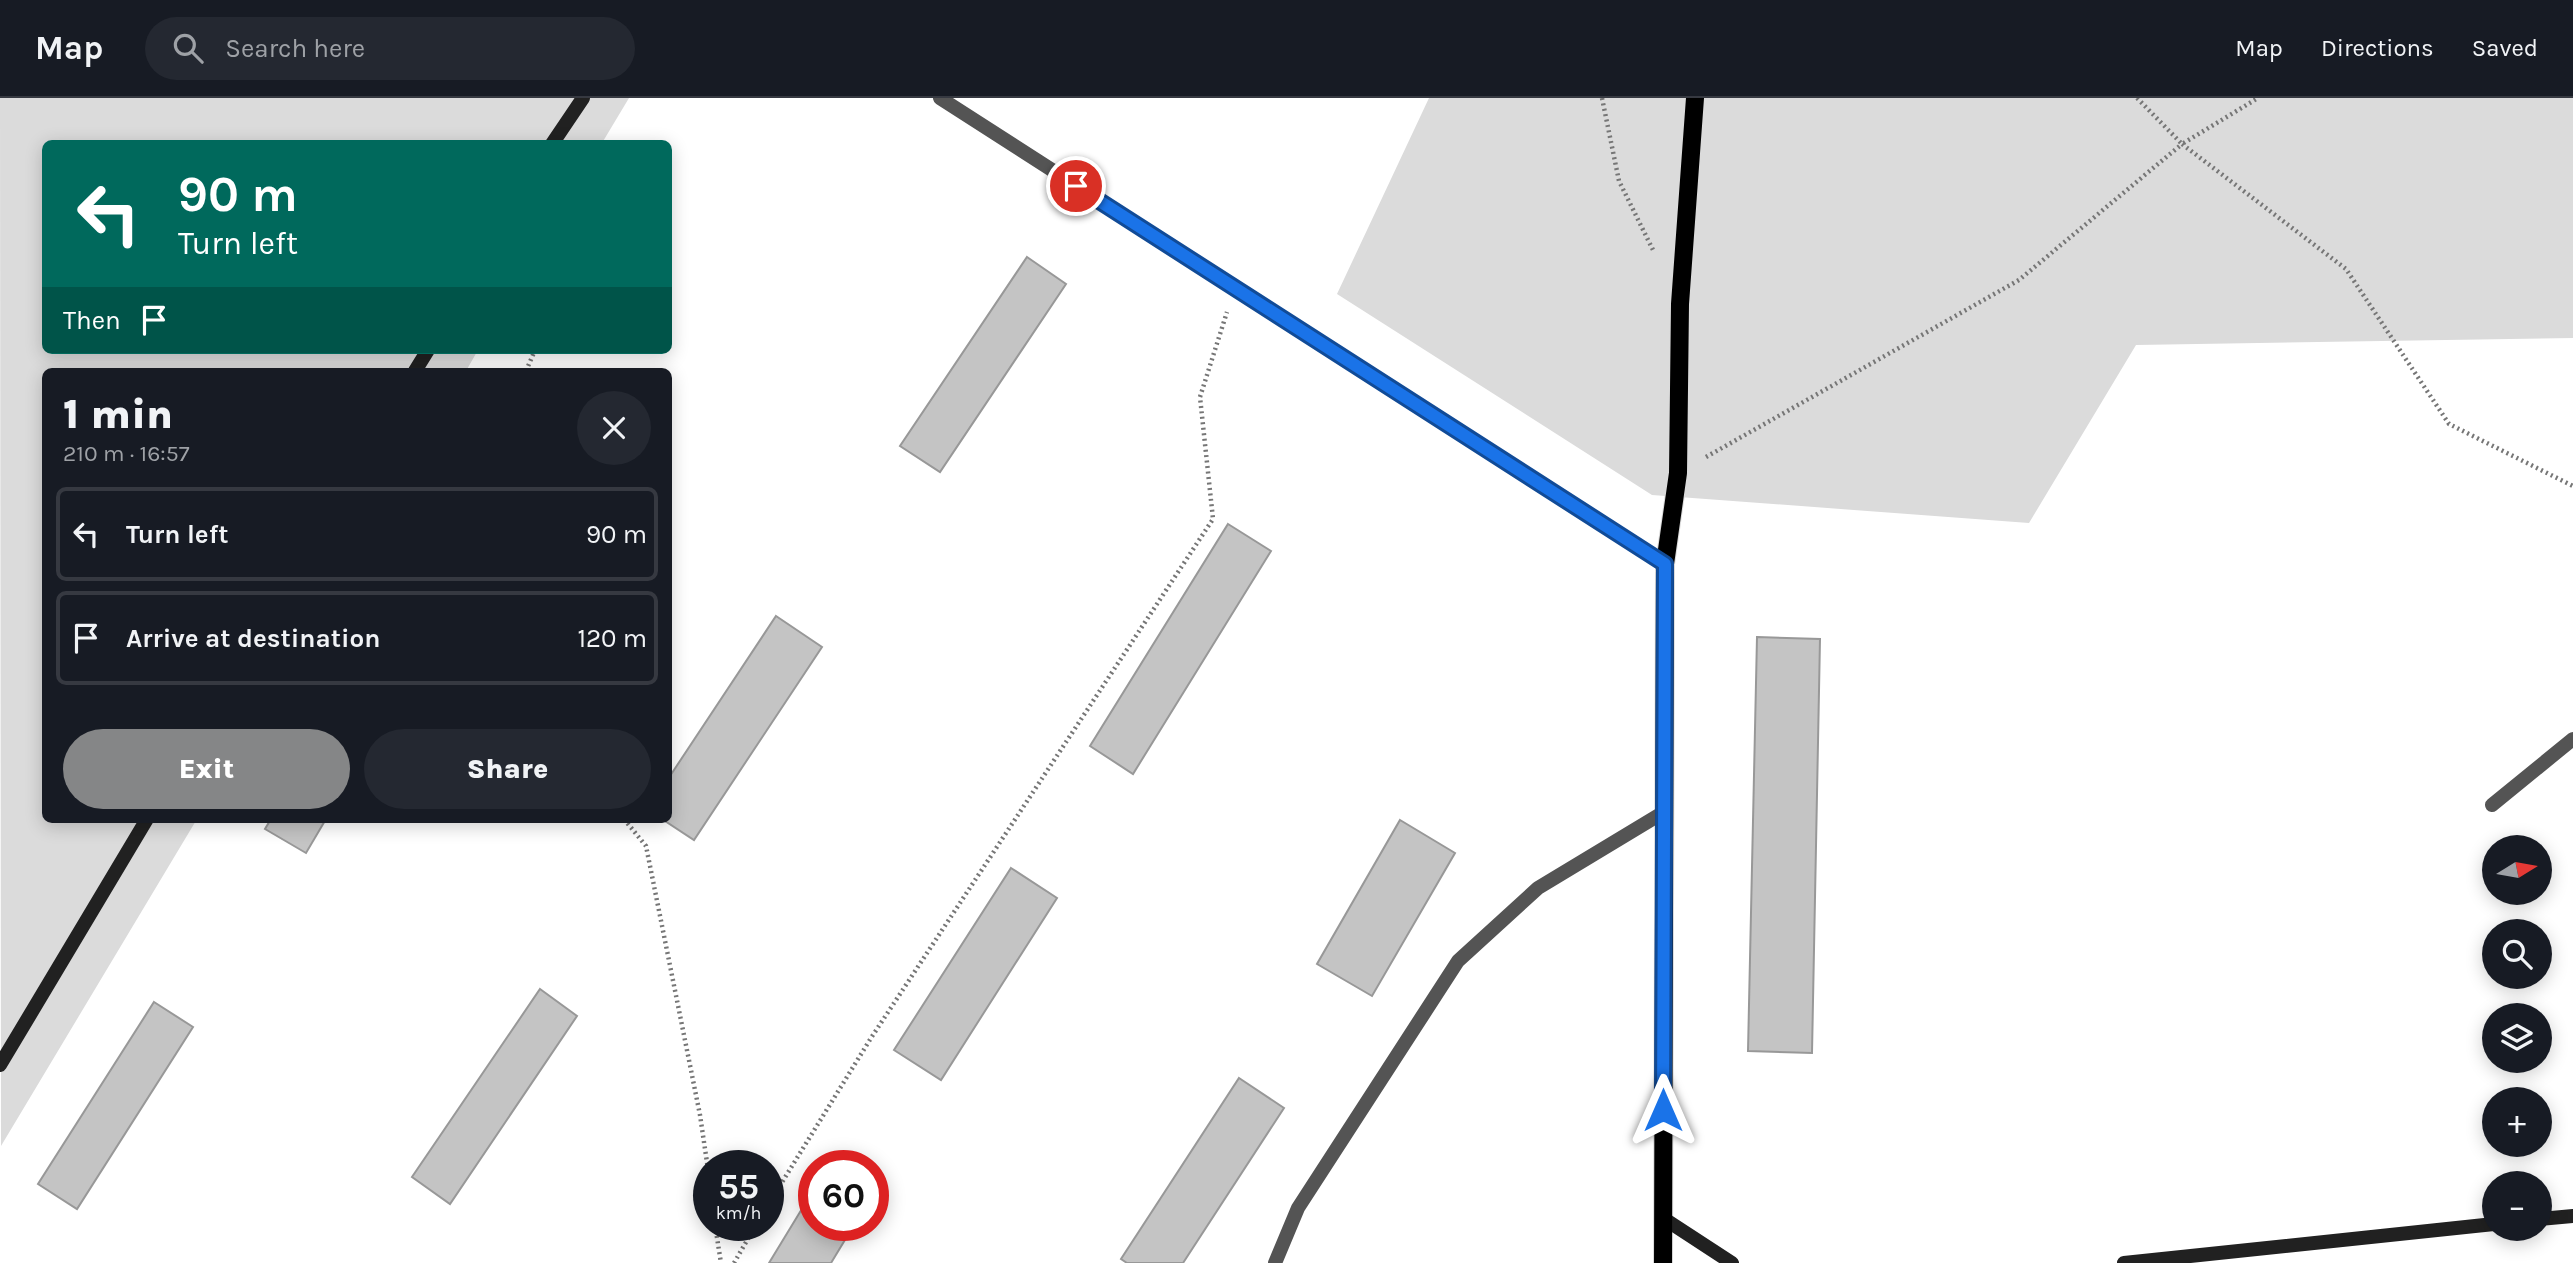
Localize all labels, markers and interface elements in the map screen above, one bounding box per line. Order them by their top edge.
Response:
search box [145,17,635,80]
text: Map [35,29,103,67]
icon: search [169,29,207,67]
text: Search here [225,33,365,64]
text: Map [2235,34,2283,62]
text: Directions [2321,34,2434,62]
text: Saved [2472,34,2538,62]
pin [1046,156,1106,216]
text: 90 m [178,166,298,223]
icon: arrive [1057,167,1095,205]
icon: left [63,168,154,259]
text: Turn left [178,225,298,262]
icon: arrive [135,301,173,339]
text: Then [63,305,121,336]
text: 1 min [63,389,173,439]
button: close [577,391,651,465]
text: 210 m · 16:57 [63,440,189,467]
icon: left [67,515,105,553]
text: Turn left [126,519,228,550]
text: 90 m [586,519,647,550]
icon: arrive [67,619,105,657]
text: Arrive at destination [126,623,380,654]
text: 120 m [577,623,647,654]
button: Exit [63,729,350,809]
button: Share [364,729,651,809]
north arrow [2482,835,2552,905]
map controls [2482,835,2552,1241]
button: search [2482,919,2552,989]
button: layers [2482,1003,2552,1073]
position arrow [1626,1073,1700,1147]
button: + [2482,1087,2552,1157]
speed limit sign: 60 [798,1150,889,1241]
text: 55 [718,1166,759,1207]
button: − [2482,1171,2552,1241]
text: km/h [716,1202,761,1224]

